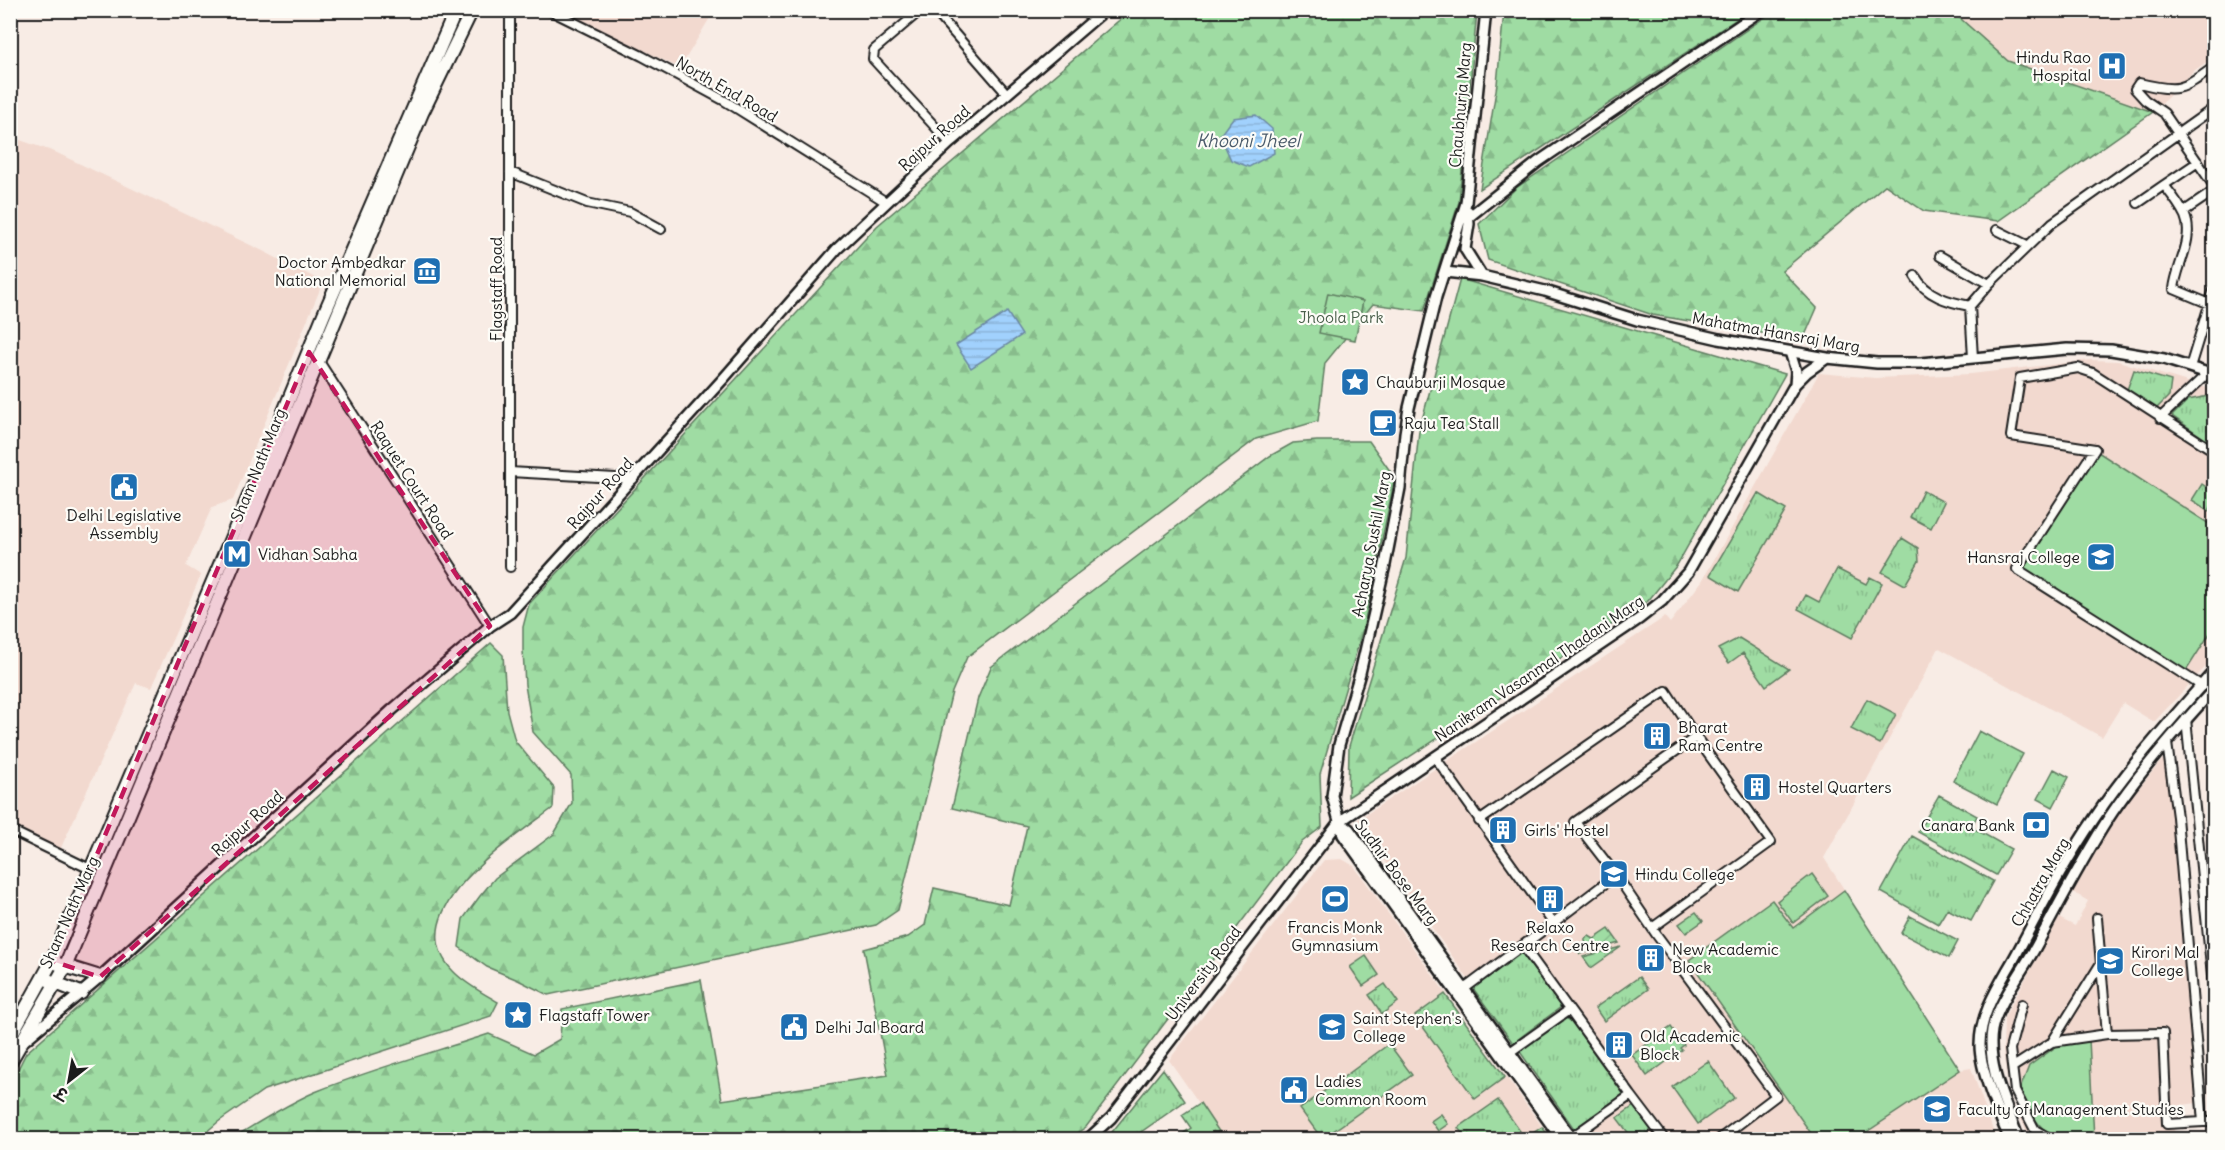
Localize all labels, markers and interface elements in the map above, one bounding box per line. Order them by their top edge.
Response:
street label: Chaubhurja Marg [1445,41,1475,169]
place label: Hindu Rao Hospital [2016,47,2091,85]
hospital icon: Hindu Rao Hospital [2096,50,2128,82]
street label: North End Road [673,52,781,126]
street label: Rajpur Road [894,101,974,175]
water label: Khooni Jheel [1196,129,1303,152]
street label: Flagstaff Road [486,237,506,341]
place label: Doctor Ambedkar National Memorial [275,252,406,290]
museum icon: Doctor Ambedkar National Memorial [411,255,443,287]
park label: Jhoola Park [1298,307,1384,327]
street label: Mahatma Hansraj Marg [1691,307,1861,357]
place icon: Chauburji Mosque [1339,366,1371,398]
place label: Chauburji Mosque [1376,372,1506,392]
street label: Sham Nath Marg [226,405,290,525]
cafe icon: Raju Tea Stall [1367,407,1399,439]
place label: Raju Tea Stall [1404,413,1499,433]
street label: Raquet Court Road [366,417,458,543]
street label: Rajpur Road [563,453,637,533]
street label: Acharya Sushil Marg [1347,469,1395,619]
public building icon: Delhi Legislative Assembly [108,471,140,503]
place label: Delhi Legislative Assembly [67,505,181,543]
metro station icon: Vidhan Sabha [221,538,253,570]
school or university icon: Hansraj College [2085,541,2117,573]
place label: Vidhan Sabha [258,544,358,564]
place label: Hansraj College [1967,547,2080,567]
street label: Nanikram Vasanmal Thadani Marg [1430,590,1648,746]
place label: Bharat Ram Centre [1678,717,1763,755]
building icon: Bharat Ram Centre [1641,720,1673,752]
building icon: Hostel Quarters [1741,771,1773,803]
place label: Hostel Quarters [1778,777,1892,797]
street label: Rajpur Road [207,786,287,860]
bank icon: Canara Bank [2020,809,2052,841]
building icon: Girls' Hostel [1487,814,1519,846]
street label: Sudhir Bose Marg [1351,815,1443,929]
place label: Canara Bank [1921,815,2015,835]
place label: Girls' Hostel [1524,820,1609,840]
street label: Chhatra Marg [2006,834,2074,930]
street label: Sham Nath Marg [35,853,103,971]
school or university icon: Hindu College [1598,858,1630,890]
place label: Hindu College [1635,864,1735,884]
sports icon: Francis Monk Gymnasium [1319,883,1351,915]
building icon: Relaxo Research Centre [1534,883,1566,915]
place label: Francis Monk Gymnasium [1287,917,1383,955]
place label: Relaxo Research Centre [1491,917,1610,955]
street label: University Road [1161,922,1245,1024]
place label: New Academic Block [1672,939,1779,977]
building icon: New Academic Block [1635,942,1667,974]
place label: Kirori Mal College [2131,942,2199,980]
school or university icon: Kirori Mal College [2094,945,2126,977]
place icon: Flagstaff Tower [502,999,534,1031]
place label: Flagstaff Tower [539,1005,650,1025]
place label: Saint Stephen's College [1353,1008,1462,1046]
public building icon: Delhi Jal Board [778,1011,810,1043]
school or university icon: Saint Stephen's College [1316,1011,1348,1043]
place label: Delhi Jal Board [815,1017,924,1037]
place label: Old Academic Block [1640,1026,1740,1064]
building icon: Old Academic Block [1603,1029,1635,1061]
north arrow [39,1051,99,1111]
place label: Ladies Common Room [1315,1071,1427,1109]
public building icon: Ladies Common Room [1278,1074,1310,1106]
text: उ [50,1082,73,1106]
school or university icon: Faculty of Management Studies [1921,1093,1953,1125]
place label: Faculty of Management Studies [1958,1099,2184,1119]

